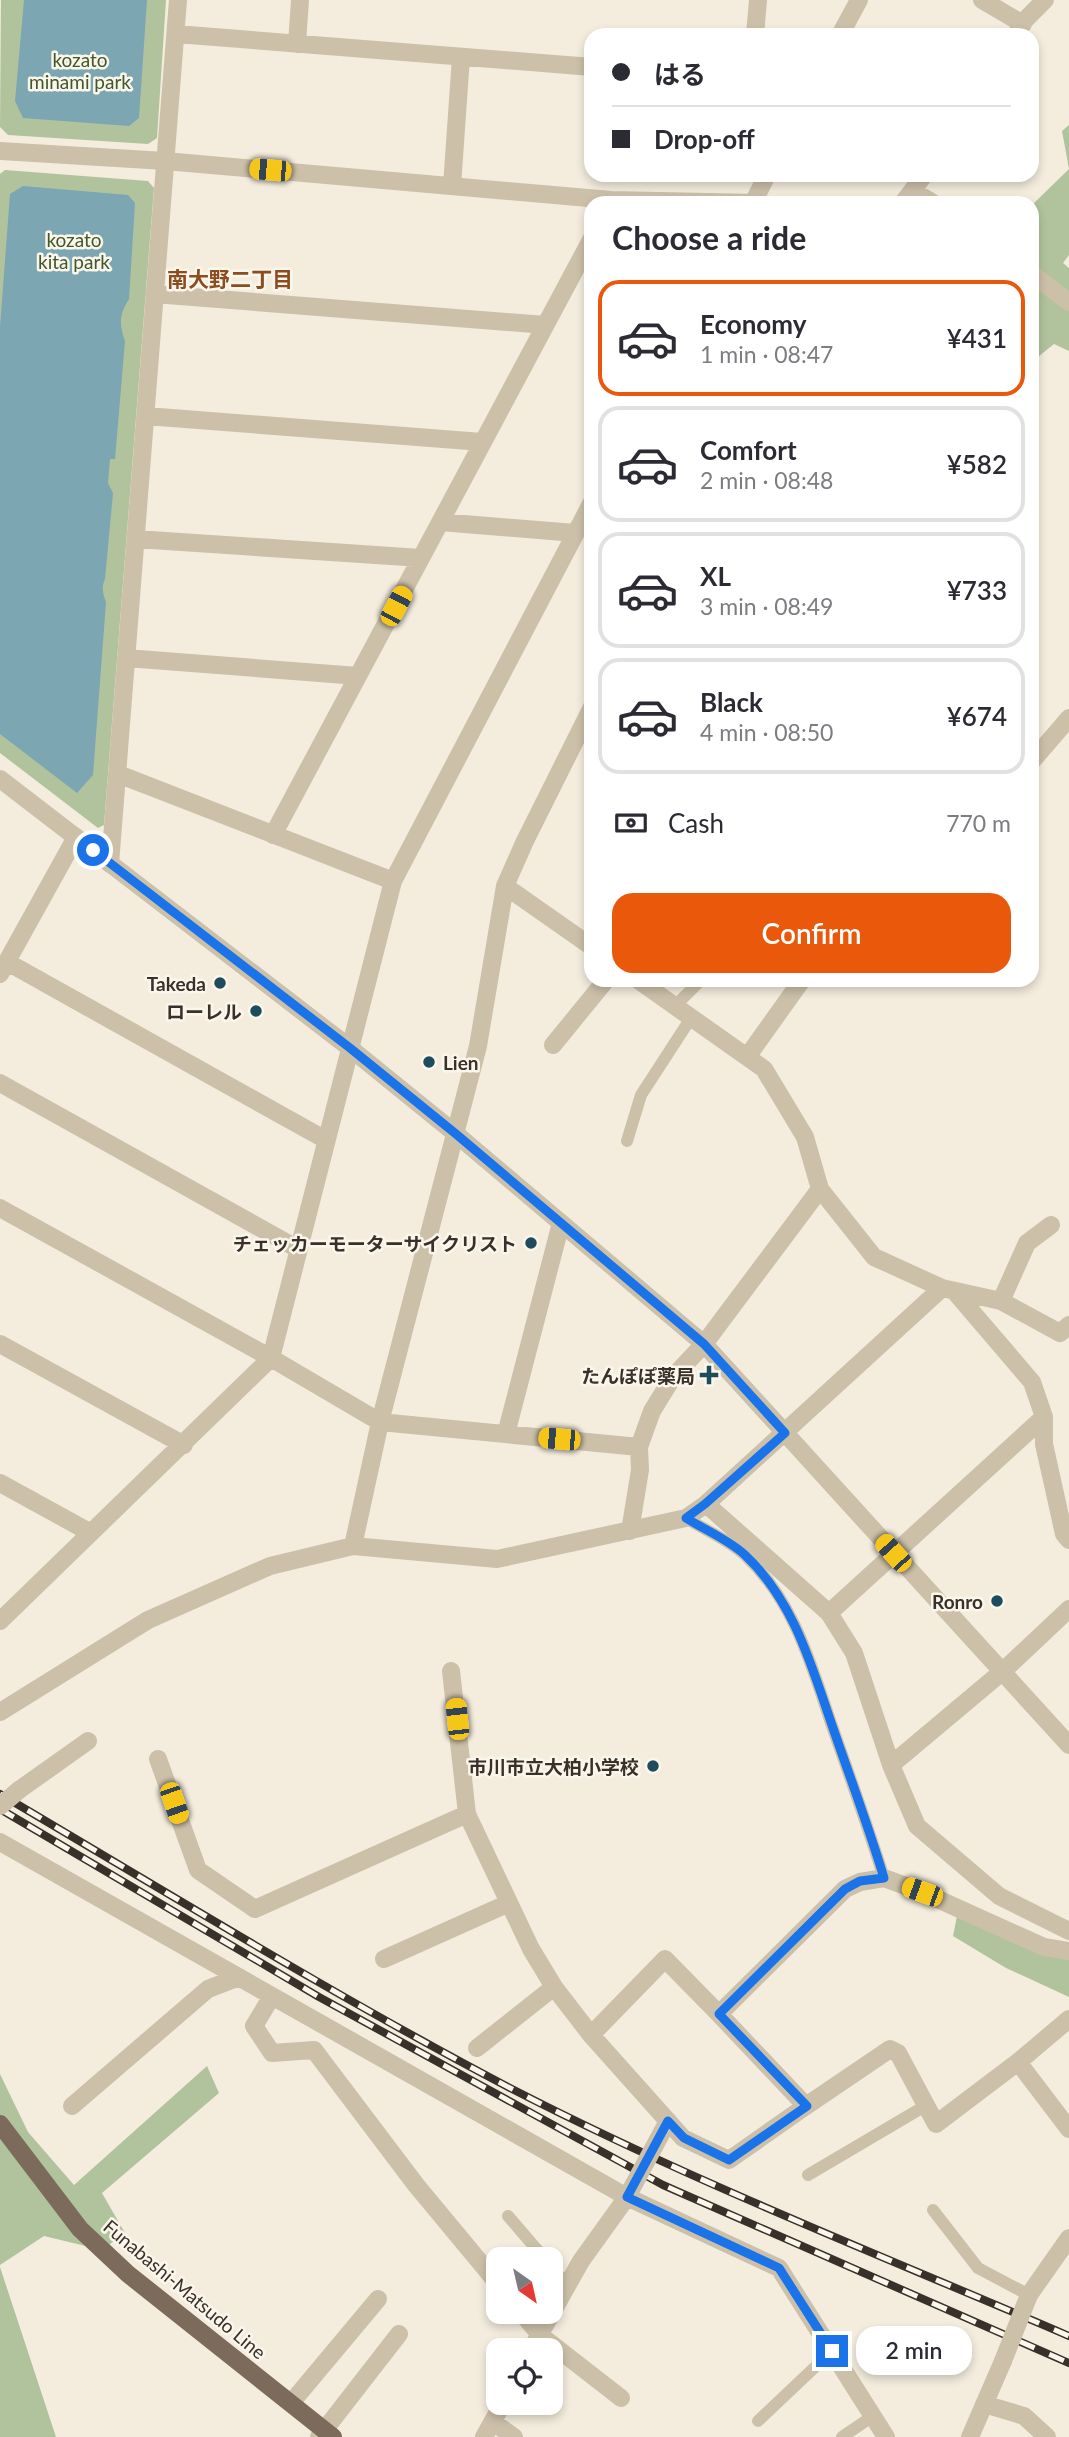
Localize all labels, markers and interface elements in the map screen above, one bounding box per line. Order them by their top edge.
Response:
park label: kozato minami park [29,48,131,93]
text: はる [654,58,706,90]
text: Drop-off [654,123,755,155]
car [249,158,292,182]
text: Choose a ride [612,218,806,257]
park label: kozato kita park [38,228,110,273]
district label: 南大野二丁目 [167,266,293,291]
icon: car [616,307,679,370]
text: Economy [700,308,806,340]
text: ¥431 [947,322,1007,354]
text: 1 min · 08:47 [700,340,833,368]
icon: car [616,433,679,496]
text: Comfort [700,434,797,466]
text: ¥582 [947,448,1007,480]
text: 2 min · 08:48 [700,466,833,494]
icon: car [616,559,679,622]
text: XL [700,560,731,592]
text: ¥733 [947,574,1007,606]
car [377,583,416,629]
text: 3 min · 08:49 [700,592,833,620]
icon: car [616,685,679,748]
text: Black [700,686,763,718]
text: ¥674 [947,700,1007,732]
text: 4 min · 08:50 [700,718,833,746]
icon: cash [612,804,650,842]
text: Cash [668,807,724,839]
text: 770 m [946,809,1011,837]
route start [77,834,109,866]
button: Confirm [612,893,1011,973]
place label: Takeda [147,972,206,995]
marker: Takeda [212,975,228,991]
place label: ローレル [166,1000,242,1023]
marker: ローレル [248,1003,264,1019]
place label: Lien [443,1051,479,1074]
marker: Lien [421,1054,437,1070]
place label: チェッカーモーターサイクリスト [233,1232,517,1255]
marker: チェッカーモーターサイクリスト [523,1235,539,1251]
place label: たんぽぽ薬局 [581,1364,695,1387]
marker: たんぽぽ薬局 [701,1367,717,1383]
car [538,1427,581,1451]
car [872,1530,915,1576]
place label: Ronro [932,1590,983,1613]
marker: Ronro [989,1593,1005,1609]
car [445,1697,470,1741]
place label: 市川市立大柏小学校 [468,1755,639,1778]
marker: 市川市立大柏小学校 [645,1758,661,1774]
car [158,1780,191,1826]
car [899,1875,946,1909]
street label: Funabashi-Matsudo Line [99,2214,271,2364]
north arrow [486,2247,564,2324]
map controls [486,2247,563,2415]
callout: 2 min [856,2326,972,2376]
route end [816,2335,848,2367]
text: 2 min [886,2336,942,2364]
button: locate [486,2338,563,2415]

